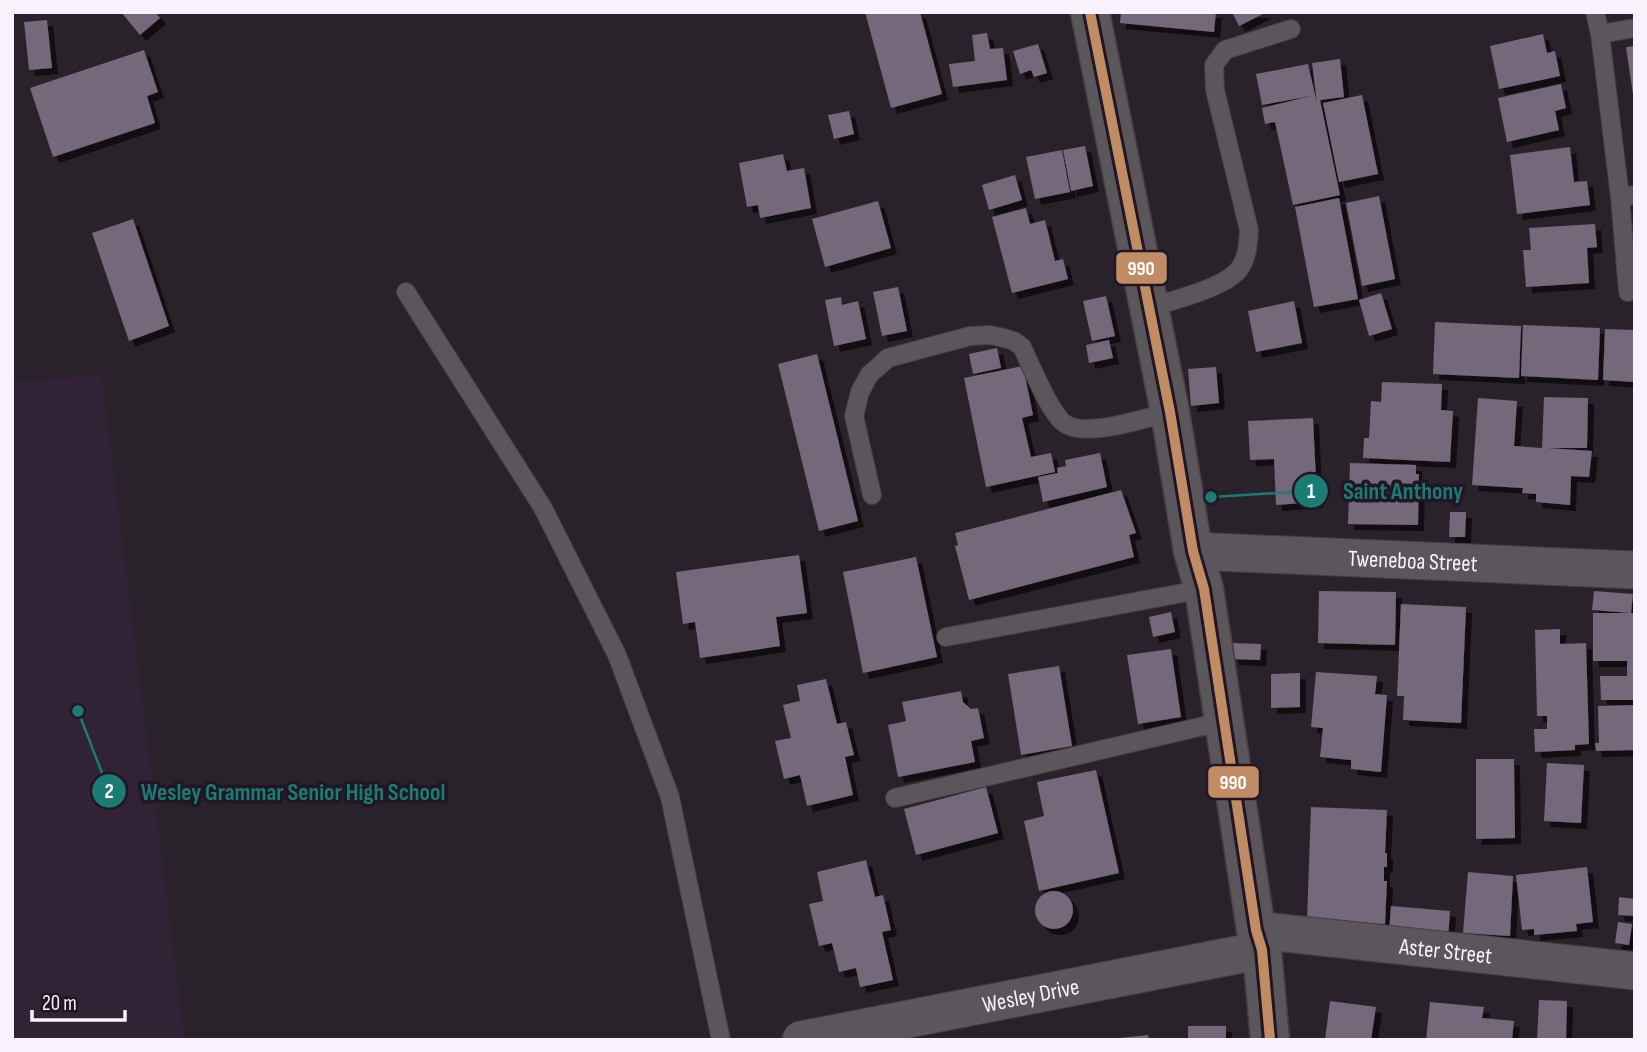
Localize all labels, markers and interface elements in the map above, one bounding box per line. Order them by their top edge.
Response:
line badge: 990 [1115,251,1168,285]
text: 990 [1127,258,1155,281]
callout: Saint Anthony [1293,468,1477,513]
text: Saint Anthony [1343,477,1463,506]
text: 1 [1307,479,1315,504]
street label: Tweneboa Street [1347,545,1478,578]
line badge: 990 [1207,765,1260,799]
callout: Wesley Grammar Senior High School [92,769,460,814]
text: 990 [1219,772,1247,795]
text: Wesley Grammar Senior High School [141,778,445,807]
text: 2 [104,779,114,804]
street label: Aster Street [1397,933,1494,970]
street label: Wesley Drive [980,973,1082,1019]
scale bar [32,978,124,1022]
text: 20 m [42,991,77,1016]

